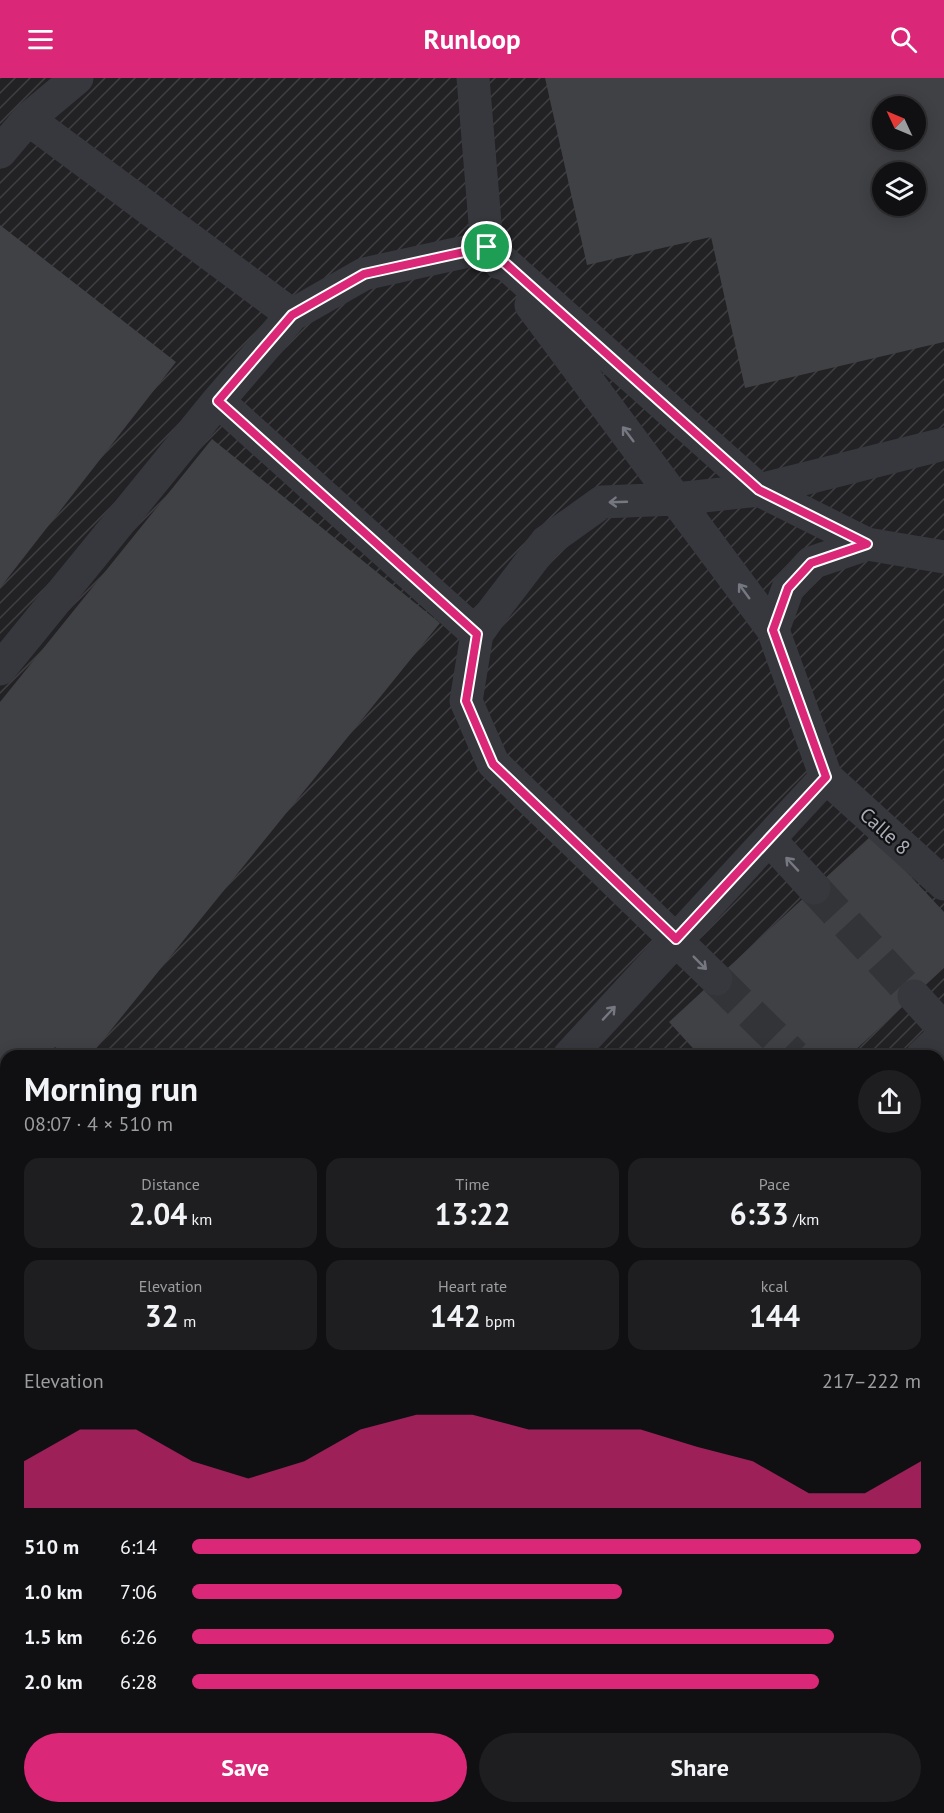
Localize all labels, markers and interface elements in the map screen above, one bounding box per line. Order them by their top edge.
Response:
text: Runloop [423,22,521,56]
icon: menu [24,23,57,56]
icon: search [887,23,920,56]
north arrow [872,96,926,150]
map controls [872,96,926,216]
button: layers [872,162,926,216]
pin [461,221,512,272]
icon: arrive [470,230,503,263]
one-way arrow [621,426,634,442]
one-way arrow [608,496,628,507]
one-way arrow [738,583,750,599]
street label: Calle 8 [854,802,916,860]
one-way arrow [784,856,799,871]
one-way arrow [693,956,708,970]
one-way arrow [601,1006,615,1021]
text: Morning run [24,1067,198,1110]
button: share [858,1070,921,1133]
text: 08:07 · 4 × 510 m [24,1111,173,1137]
text: Distance [141,1174,200,1194]
text: Time [455,1174,490,1194]
text: Pace [759,1174,790,1194]
text: 2.04 [129,1194,187,1233]
text: 13:22 [434,1194,511,1233]
text: 6:33 [730,1194,789,1233]
text: km [187,1209,212,1229]
text: /km [789,1209,819,1229]
text: Elevation [139,1276,202,1296]
text: Heart rate [438,1276,507,1296]
text: kcal [761,1276,788,1296]
text: 32 [145,1296,179,1335]
text: 142 [430,1296,481,1335]
text: 144 [749,1296,800,1335]
text: m [179,1311,196,1331]
text: bpm [481,1311,515,1331]
text: Elevation [24,1368,104,1394]
text: 217–222 m [822,1368,921,1394]
text: 510 m [24,1534,79,1560]
text: 6:14 [120,1534,157,1560]
text: 1.0 km [24,1579,83,1605]
text: 7:06 [120,1579,157,1605]
text: 1.5 km [24,1624,83,1650]
text: 6:26 [120,1624,157,1650]
text: 2.0 km [24,1669,83,1695]
text: 6:28 [120,1669,157,1695]
button: Save [24,1733,467,1802]
button: Share [479,1733,921,1802]

